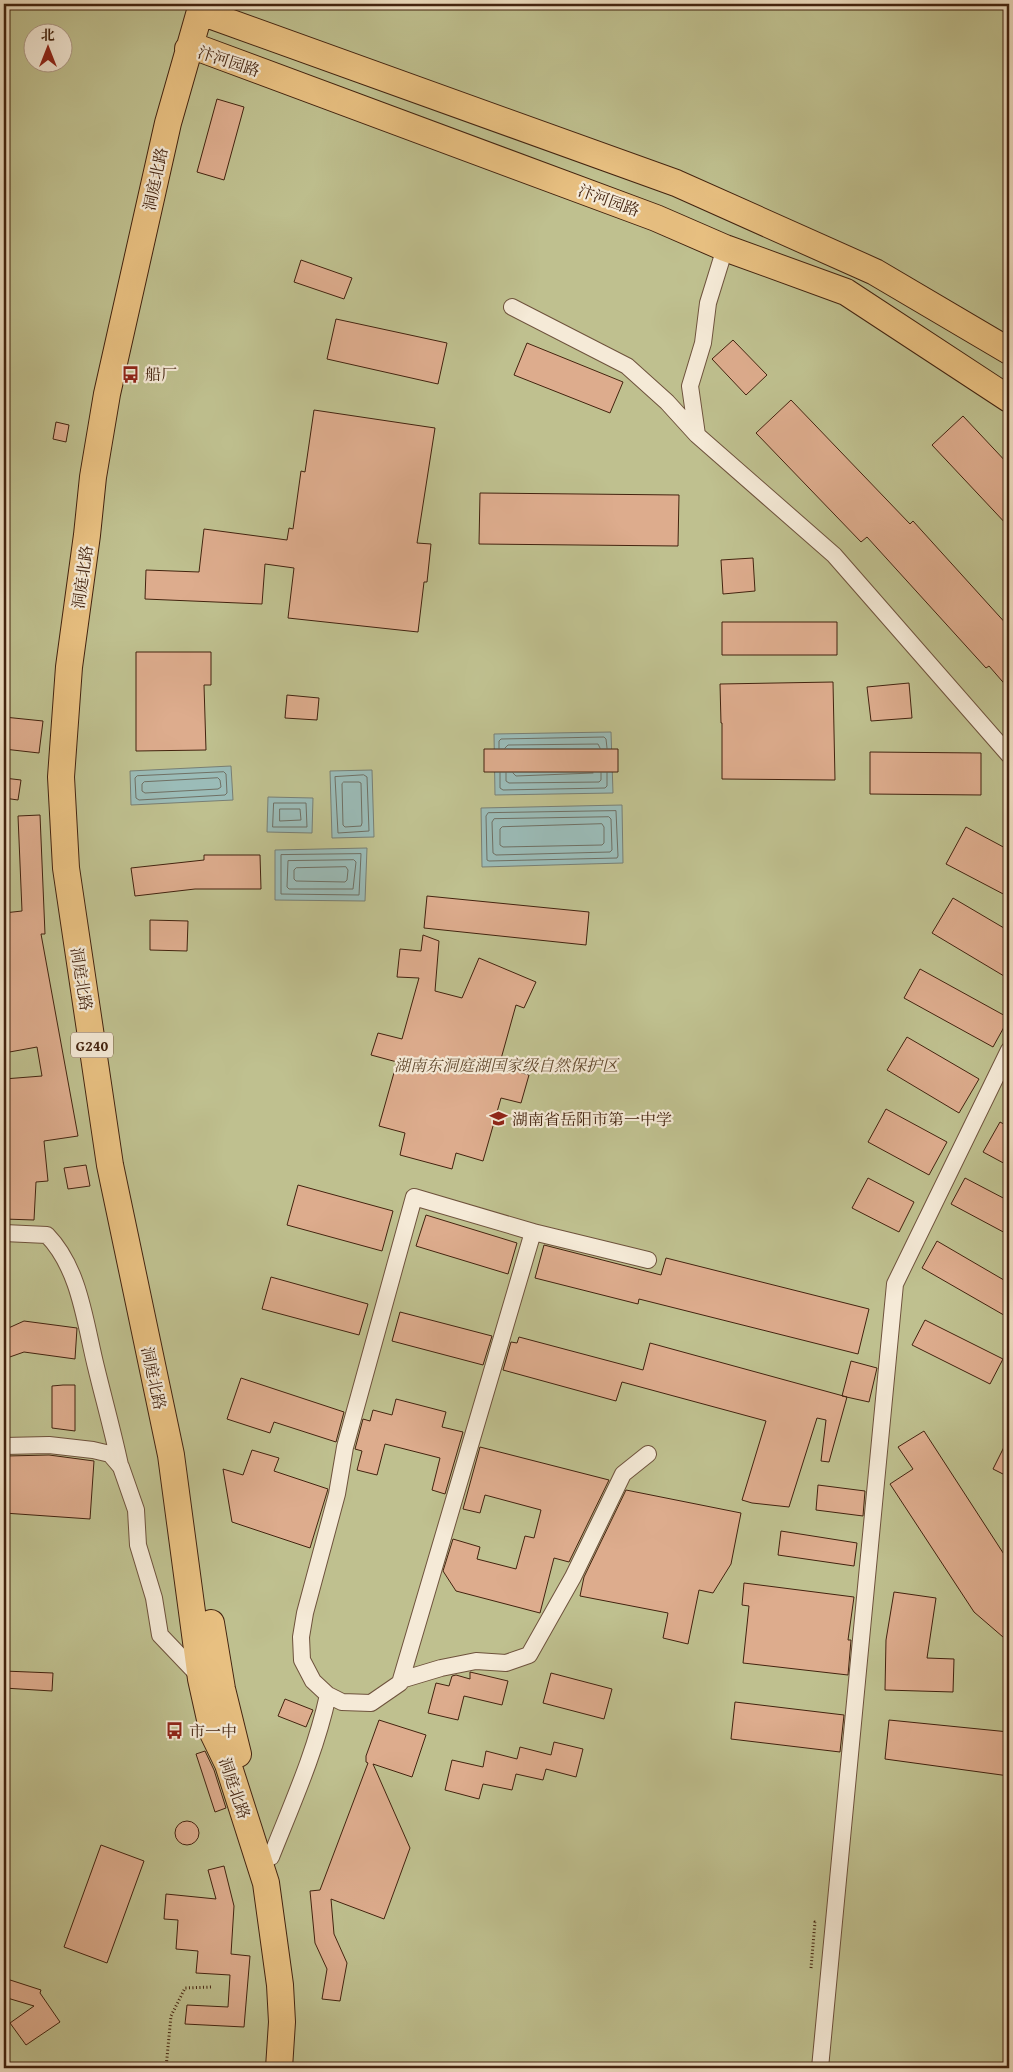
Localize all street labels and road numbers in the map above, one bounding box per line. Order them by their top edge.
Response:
street label: 汴河园路 [195,40,263,82]
street label: 洞庭北路 [137,145,173,213]
street label: 汴河园路 [575,178,643,222]
street label: 洞庭北路 [66,544,98,610]
street label: 洞庭北路 [65,946,99,1012]
road number: G240 [71,1032,113,1058]
street label: 洞庭北路 [136,1344,172,1412]
street label: 洞庭北路 [213,1754,257,1822]

